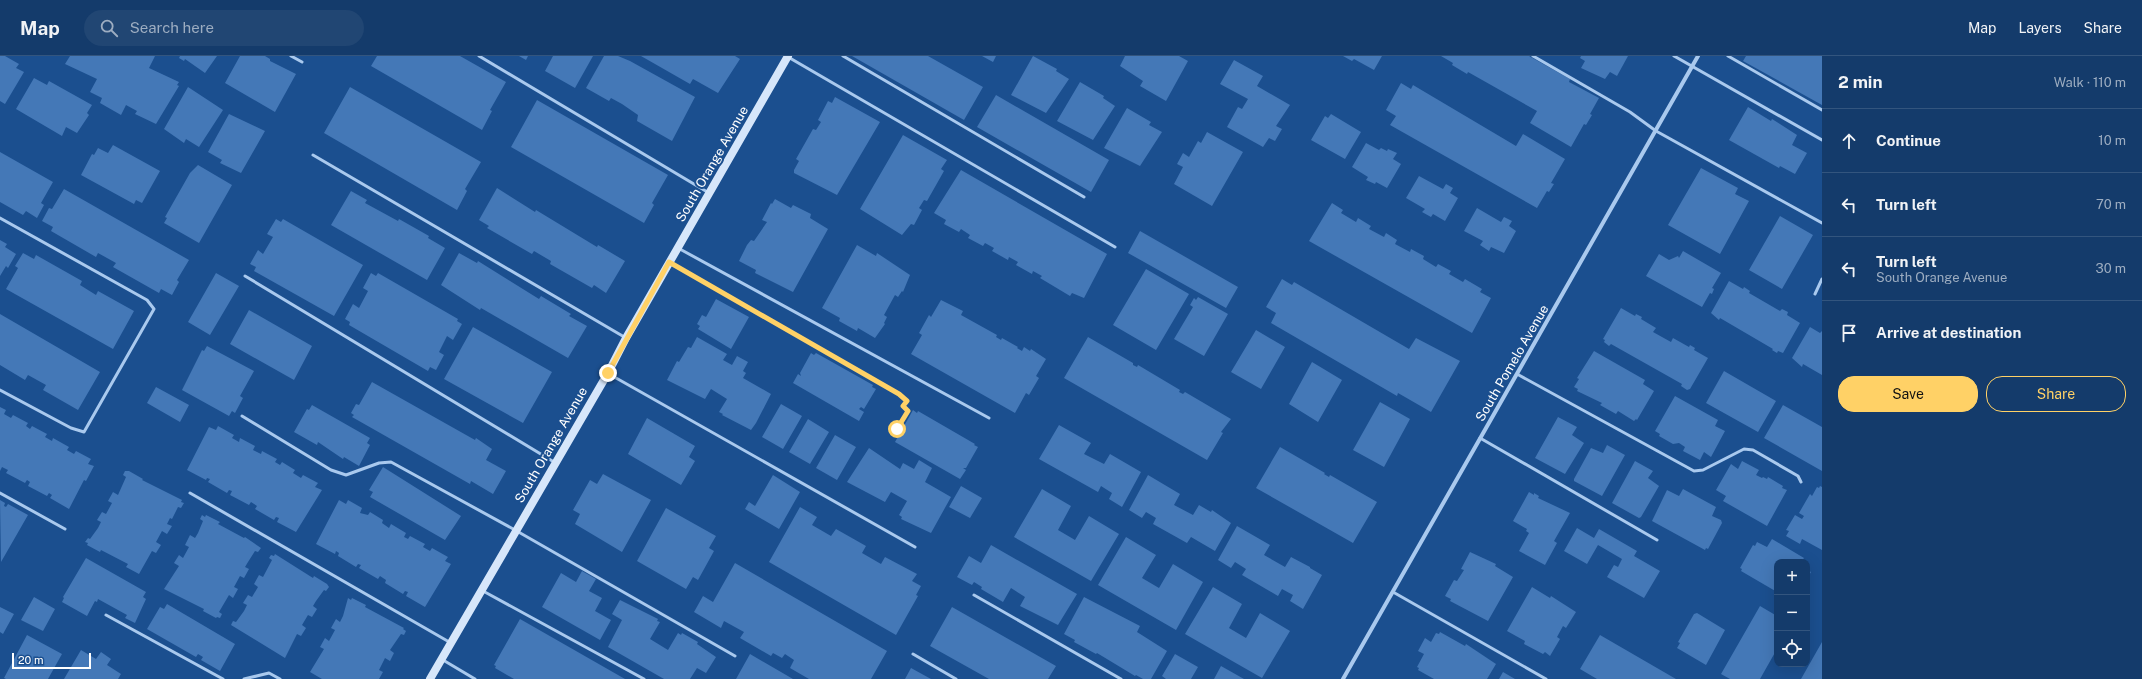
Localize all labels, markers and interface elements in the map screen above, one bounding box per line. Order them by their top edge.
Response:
search box [84,10,364,46]
text: Map [20,17,60,39]
icon: search [98,17,120,39]
text: Search here [130,19,214,36]
text: Map [1968,20,1996,36]
text: Layers [2018,20,2062,36]
text: Share [2084,20,2122,36]
text: 2 min [1838,72,1883,92]
text: Walk · 110 m [2054,75,2126,90]
street label: South Orange Avenue [673,103,751,225]
icon: ahead [1838,130,1860,152]
text: Continue [1876,132,1941,149]
text: 10 m [2098,133,2126,148]
icon: left [1838,194,1860,216]
text: Turn left [1876,196,1937,213]
text: 70 m [2096,197,2126,212]
text: Turn left [1876,253,1937,270]
icon: left [1838,258,1860,280]
text: 30 m [2096,261,2126,276]
text: South Orange Avenue [1876,270,2007,285]
street label: South Pomelo Avenue [1472,302,1552,424]
icon: arrive [1838,322,1860,344]
text: Arrive at destination [1876,324,2021,341]
route end [599,364,617,382]
button: Save [1838,376,1978,412]
button: Share [1986,376,2126,412]
street label: South Orange Avenue [512,384,590,506]
route start [888,420,906,438]
map controls [1774,559,1810,667]
button: + [1774,559,1810,595]
button: − [1774,595,1810,631]
button: locate [1774,631,1810,667]
scale bar [12,651,91,670]
text: 20 m [18,654,43,666]

